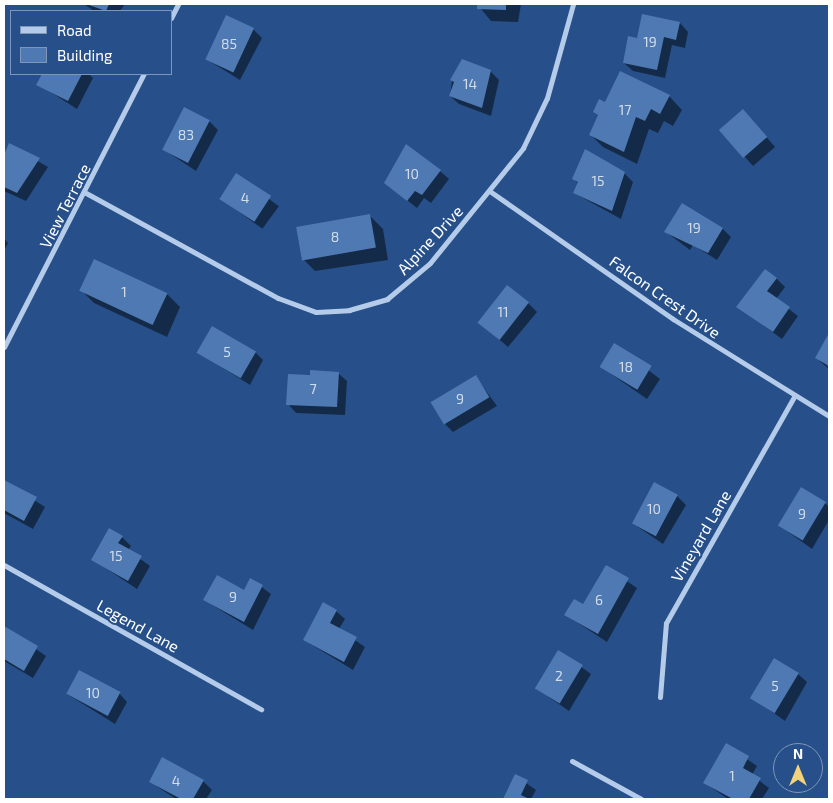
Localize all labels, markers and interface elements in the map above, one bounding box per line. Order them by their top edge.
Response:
legend [10,10,172,75]
text: Road [57,21,92,39]
house number: 19 [643,34,657,50]
house number: 85 [221,36,237,52]
text: Building [57,46,112,64]
house number: 14 [463,76,477,92]
house number: 17 [619,102,631,118]
house number: 83 [178,127,194,143]
street label: View Terrace [35,160,95,252]
house number: 10 [405,166,419,182]
house number: 15 [591,173,605,189]
house number: 4 [241,190,249,206]
street label: Alpine Drive [393,201,467,279]
house number: 19 [687,220,701,236]
house number: 8 [331,229,339,245]
street label: Falcon Crest Drive [606,252,724,342]
house number: 1 [121,284,127,300]
house number: 11 [497,304,509,320]
house number: 5 [223,344,231,360]
house number: 18 [619,359,633,375]
house number: 7 [309,381,317,397]
house number: 9 [456,391,464,407]
street label: Vineyard Lane [667,487,735,585]
house number: 10 [647,501,661,517]
house number: 9 [798,506,806,522]
house number: 15 [109,548,123,564]
house number: 9 [229,589,237,605]
house number: 6 [595,592,603,608]
street label: Legend Lane [93,596,183,656]
house number: 2 [555,668,563,684]
house number: 5 [771,678,779,694]
house number: 10 [86,685,100,701]
north arrow [773,743,823,793]
text: N [793,745,803,762]
house number: 1 [729,768,735,784]
house number: 4 [172,773,180,789]

